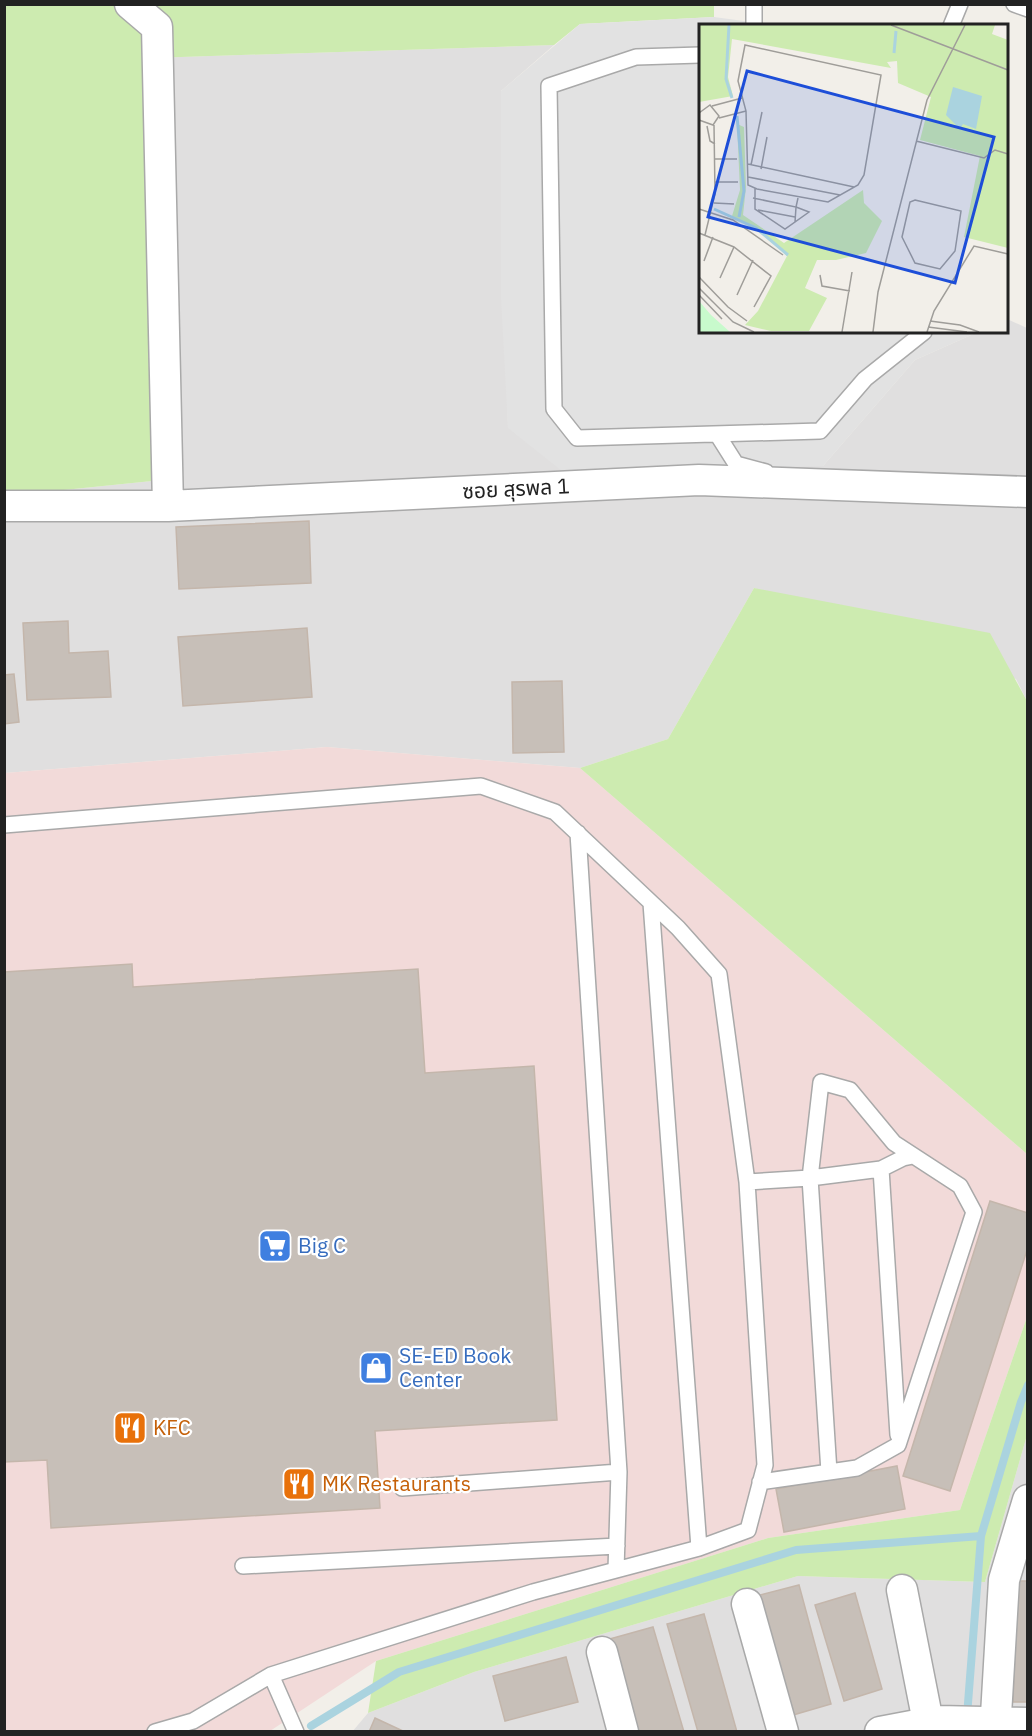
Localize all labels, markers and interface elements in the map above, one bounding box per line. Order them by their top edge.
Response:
inset map [699,24,1008,333]
street label: ซอย สุรพล 1 [462,471,570,505]
supermarket icon: Big C [257,1228,293,1264]
place label: Big C [298,1231,346,1259]
place label: SE-ED Book Center [399,1341,511,1393]
shop icon: SE-ED Book Center [358,1350,394,1386]
restaurant icon: KFC [112,1410,148,1446]
place label: KFC [153,1413,191,1441]
restaurant icon: MK Restaurants [281,1466,317,1502]
place label: MK Restaurants [322,1469,471,1497]

